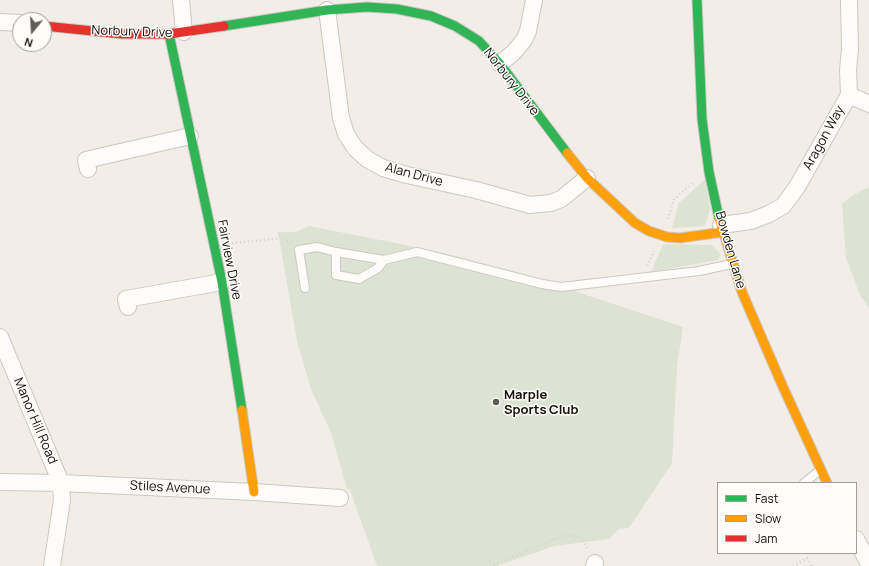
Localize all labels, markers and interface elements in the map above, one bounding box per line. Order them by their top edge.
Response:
north arrow [12,12,52,52]
street label: Norbury Drive [91,23,173,41]
text: N [22,35,35,51]
street label: Norbury Drive [480,45,542,119]
street label: Aragon Way [800,103,848,173]
street label: Alan Drive [383,160,445,190]
street label: Bowden Lane [712,210,748,290]
street label: Fairview Drive [214,219,244,301]
street label: Manor Hill Road [10,376,60,466]
place label: Marple Sports Club [504,387,578,418]
marker: Marple Sports Club [491,397,501,407]
street label: Stiles Avenue [129,478,211,498]
legend [717,482,857,554]
text: Fast [755,490,779,507]
text: Slow [755,510,781,527]
text: Jam [755,530,777,547]

